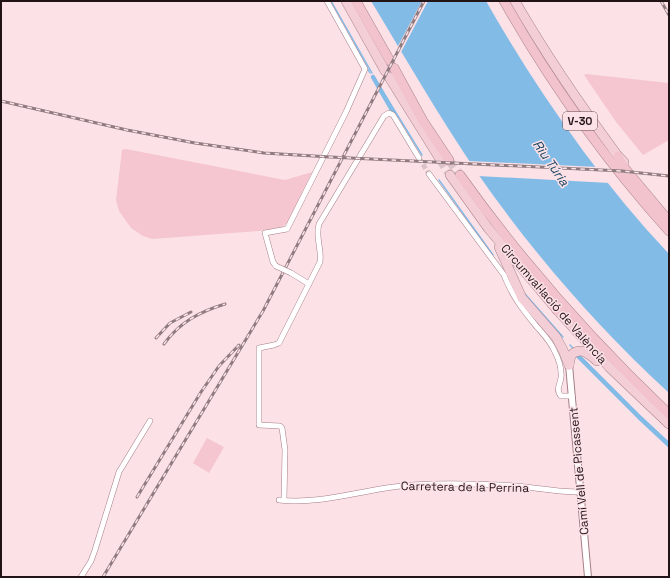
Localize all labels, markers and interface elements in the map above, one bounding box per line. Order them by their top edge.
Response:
road number: V-30 [563,112,597,130]
water label: Riu Túria [529,137,573,190]
street label: Circumval·lació de València [497,241,611,368]
street label: Camí Vell de Picassent [565,406,593,536]
street label: Carretera de la Perrina [401,478,529,496]

